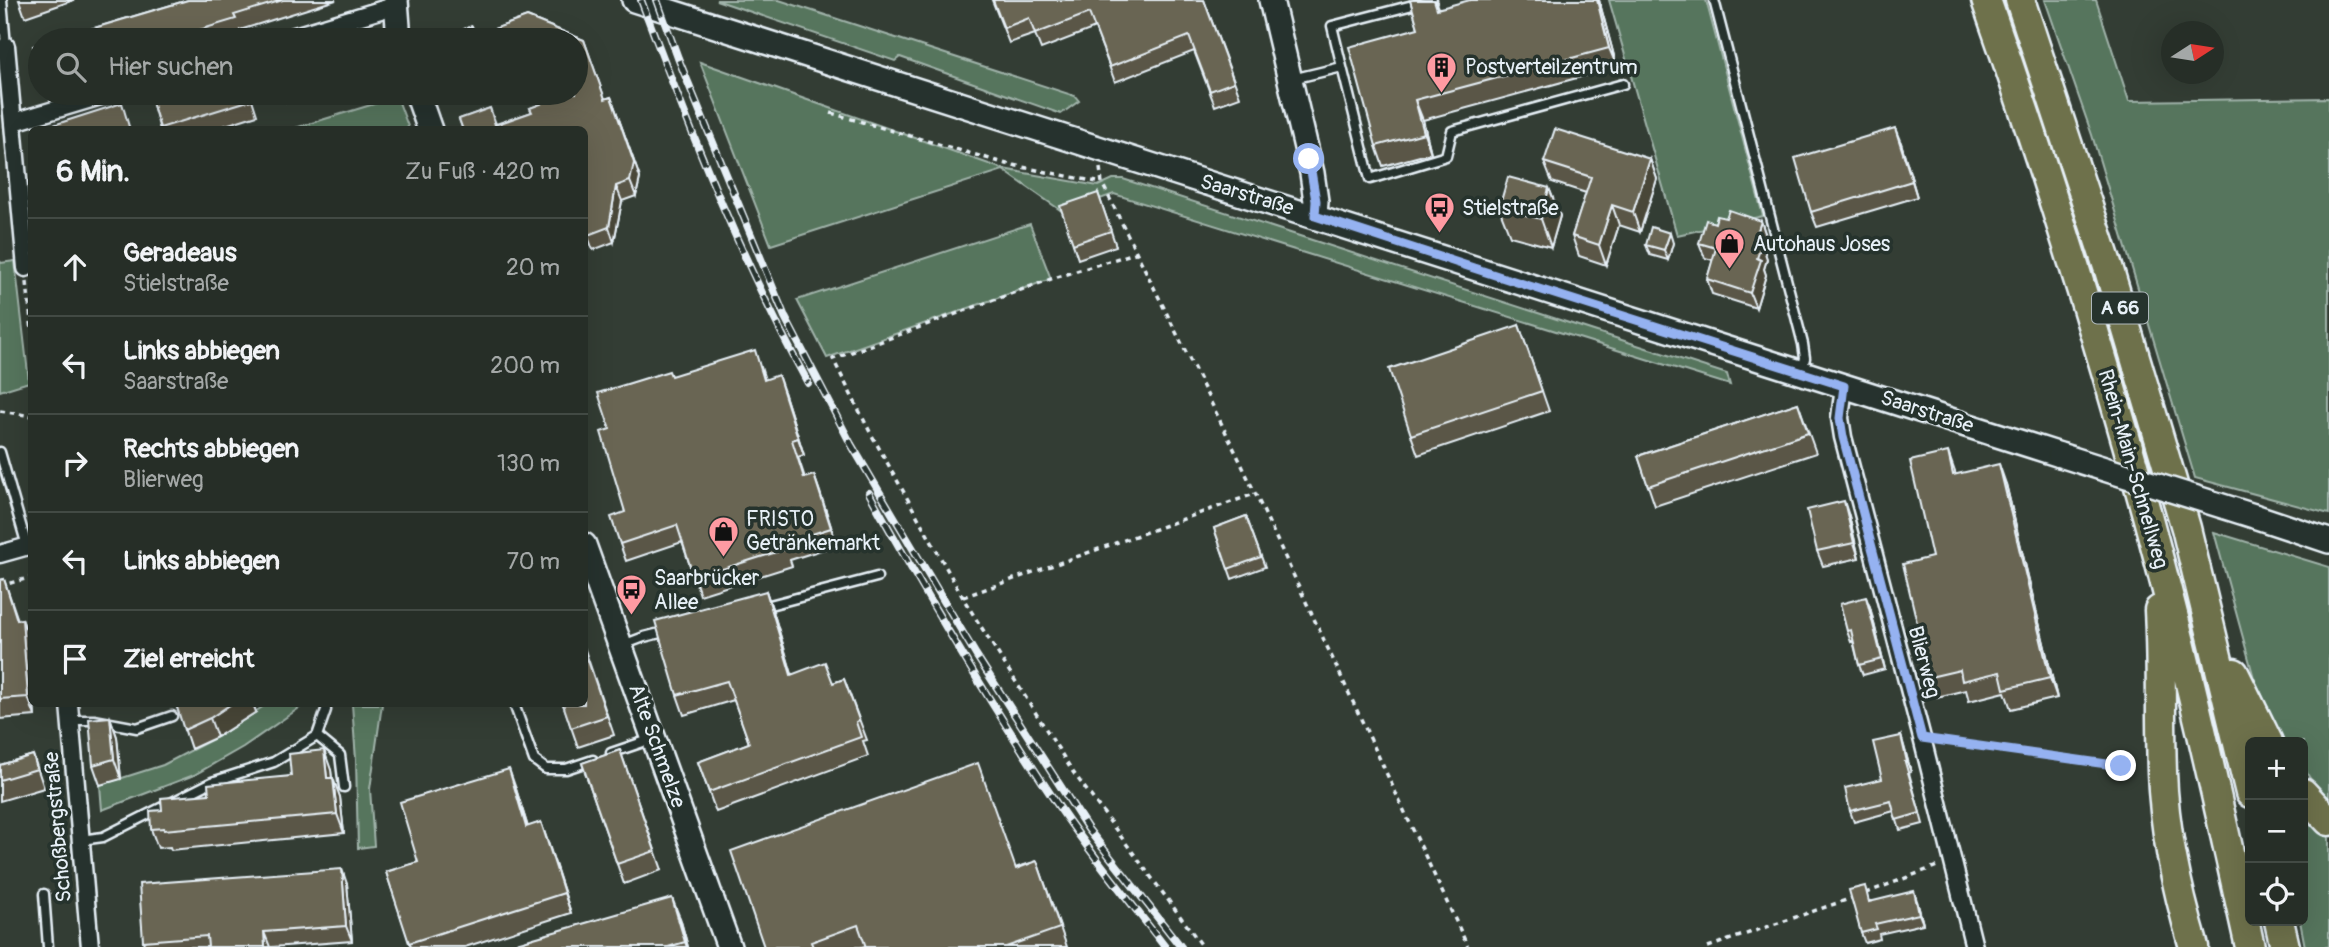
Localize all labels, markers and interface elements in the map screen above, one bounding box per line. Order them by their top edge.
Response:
north arrow [2161,21,2224,84]
search box [28,28,588,105]
icon: search [52,48,90,86]
building icon: Postverteilzentrum [1425,50,1459,94]
text: Hier suchen [108,51,233,83]
place label: Postverteilzentrum [1465,54,1638,81]
route start [1293,143,1324,174]
text: 6 Min. [56,153,130,190]
text: Zu Fuß · 420 m [405,157,560,186]
street label: Saarstraße [1197,168,1298,222]
bus stop icon: Stielstraße [1422,191,1456,235]
place label: Stielstraße [1462,195,1559,222]
shop icon: Autohaus Joses [1713,227,1747,271]
place label: Autohaus Joses [1753,231,1891,258]
text: Geradeaus [123,237,237,269]
icon: ahead [56,248,94,286]
text: 20 m [506,253,560,282]
text: Stielstraße [123,269,229,298]
road number: A 66 [2092,292,2148,324]
text: Links abbiegen [123,335,280,367]
icon: left [56,346,94,384]
text: 200 m [490,351,560,380]
street label: Rhein-Main-Schnellweg [2092,366,2174,572]
text: Saarstraße [123,367,228,396]
street label: Saarstraße [1877,384,1978,440]
text: Rechts abbiegen [123,433,299,465]
icon: right [56,444,94,482]
text: 130 m [497,449,560,478]
text: Blierweg [123,465,204,494]
place label: FRISTO Getränkemarkt [746,506,881,557]
shop icon: FRISTO Getränkemarkt [706,514,740,558]
icon: left [56,542,94,580]
text: Links abbiegen [123,545,280,577]
text: 70 m [507,547,560,576]
place label: Saarbrücker Allee [654,565,760,616]
bus stop icon: Saarbrücker Allee [614,573,648,617]
street label: Blierweg [1901,623,1947,701]
icon: arrive [56,640,94,678]
text: Ziel erreicht [123,643,254,675]
street label: Alte Schmelze [622,680,692,812]
map controls [2245,737,2308,926]
button: + [2245,737,2308,800]
street label: Schoßbergstraße [38,750,78,903]
route end [2105,750,2136,781]
button: − [2245,800,2308,863]
button: locate [2245,863,2308,926]

